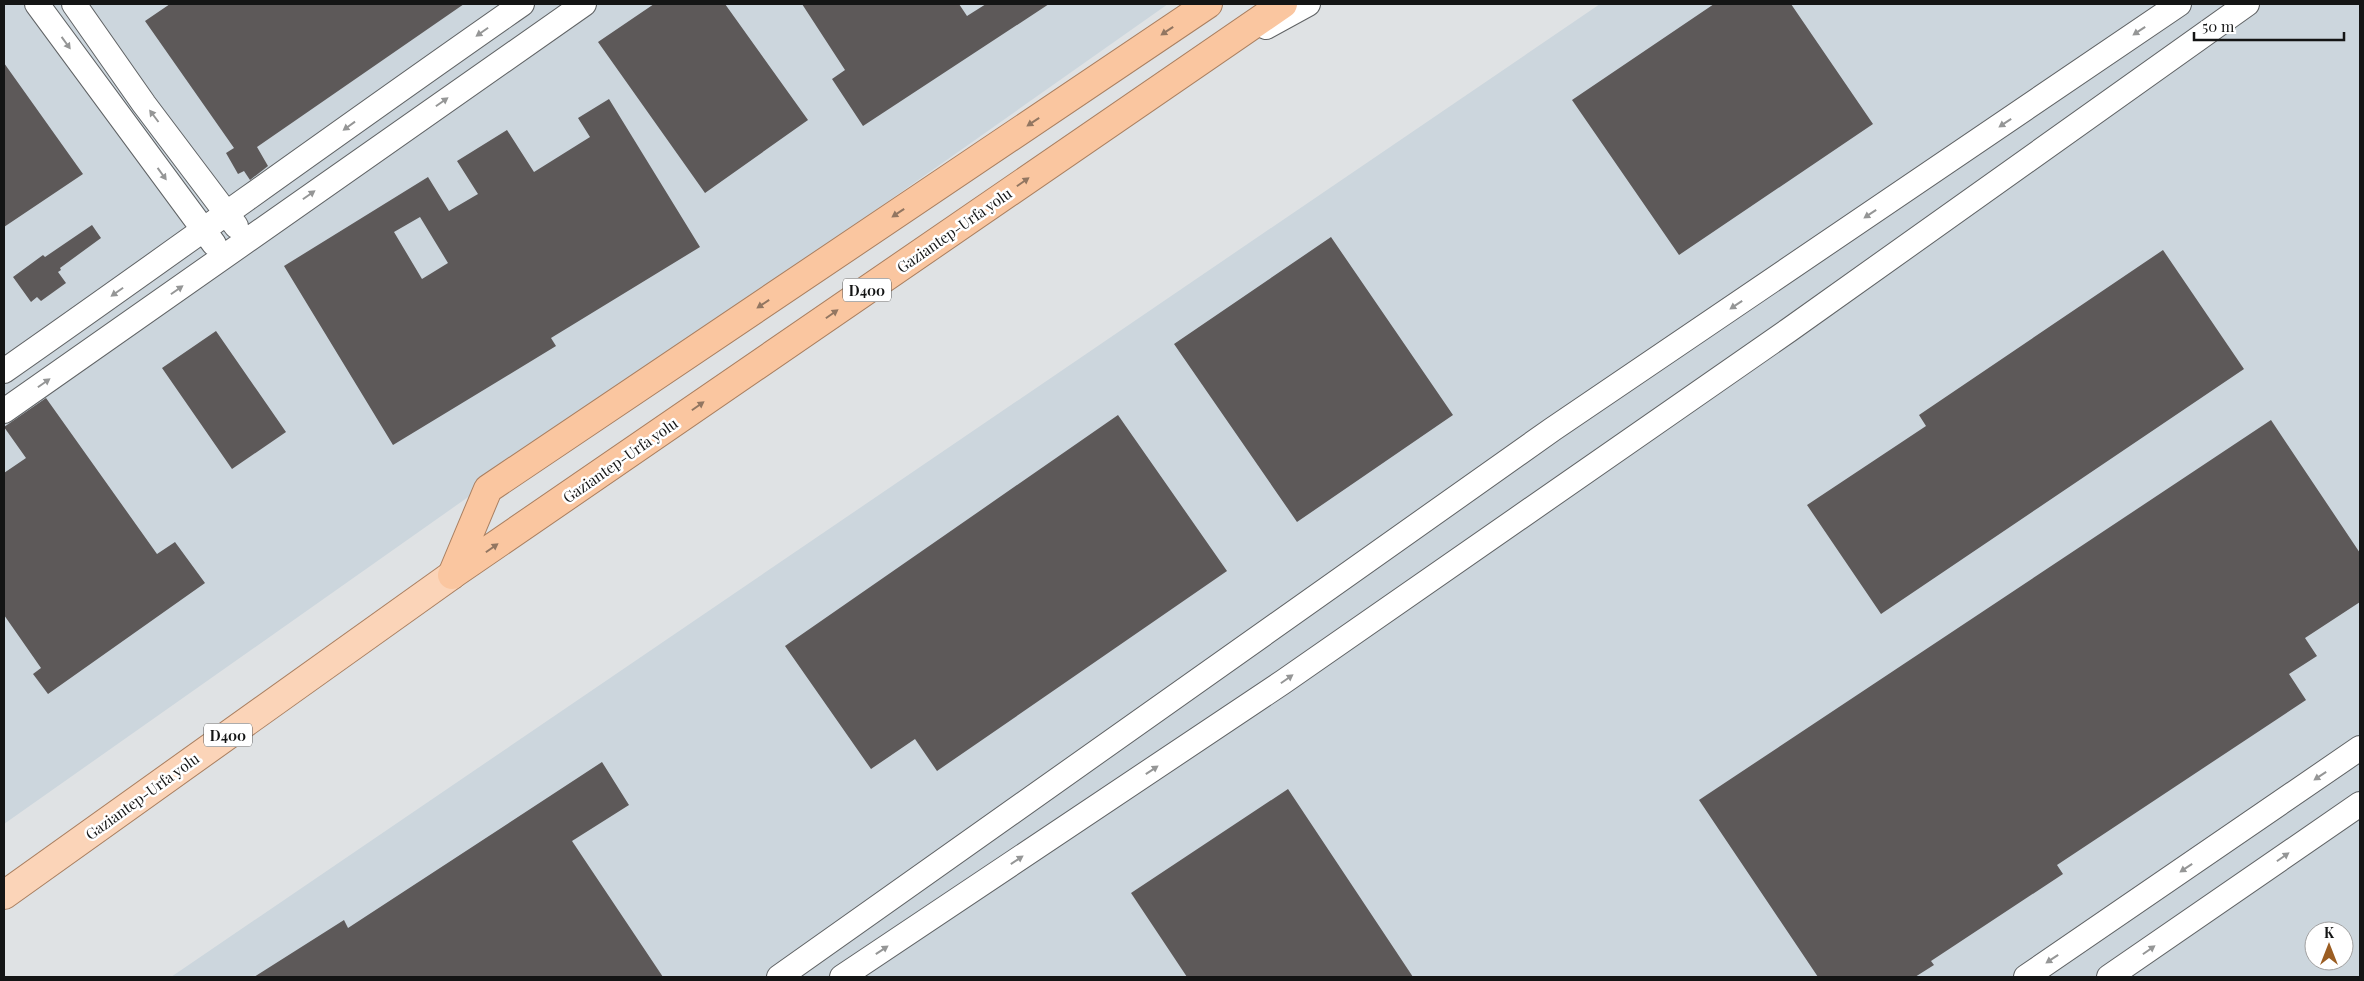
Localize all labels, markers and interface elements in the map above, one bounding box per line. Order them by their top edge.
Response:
scale bar [2194,10,2344,42]
text: 50 m [2202,16,2235,36]
one-way arrow [1161,26,1174,36]
one-way arrow [2132,26,2146,36]
one-way arrow [475,27,488,37]
one-way arrow [61,36,71,50]
one-way arrow [435,97,449,107]
one-way arrow [149,110,159,123]
one-way arrow [1026,117,1040,127]
one-way arrow [1998,118,2011,127]
one-way arrow [342,121,356,131]
one-way arrow [157,167,167,181]
one-way arrow [1017,177,1030,187]
street label: Gaziantep-Urfa yolu [893,183,1016,277]
one-way arrow [302,190,316,200]
one-way arrow [891,208,905,218]
one-way arrow [1863,209,1877,219]
road number: D400 [843,278,891,302]
one-way arrow [170,285,183,295]
one-way arrow [111,287,124,297]
one-way arrow [757,299,770,309]
one-way arrow [1729,300,1743,310]
one-way arrow [825,309,839,319]
one-way arrow [37,378,50,388]
one-way arrow [691,401,705,411]
street label: Gaziantep-Urfa yolu [559,413,682,507]
one-way arrow [485,543,499,553]
one-way arrow [1281,674,1294,684]
road number: D400 [204,724,252,746]
street label: Gaziantep-Urfa yolu [81,748,203,844]
one-way arrow [1146,765,1159,774]
one-way arrow [2313,771,2327,781]
one-way arrow [2276,852,2289,862]
one-way arrow [1011,855,1024,865]
one-way arrow [2179,863,2193,873]
north arrow [2304,921,2354,971]
text: K [2324,923,2335,942]
one-way arrow [875,945,889,955]
one-way arrow [2142,945,2156,954]
one-way arrow [2045,955,2059,964]

